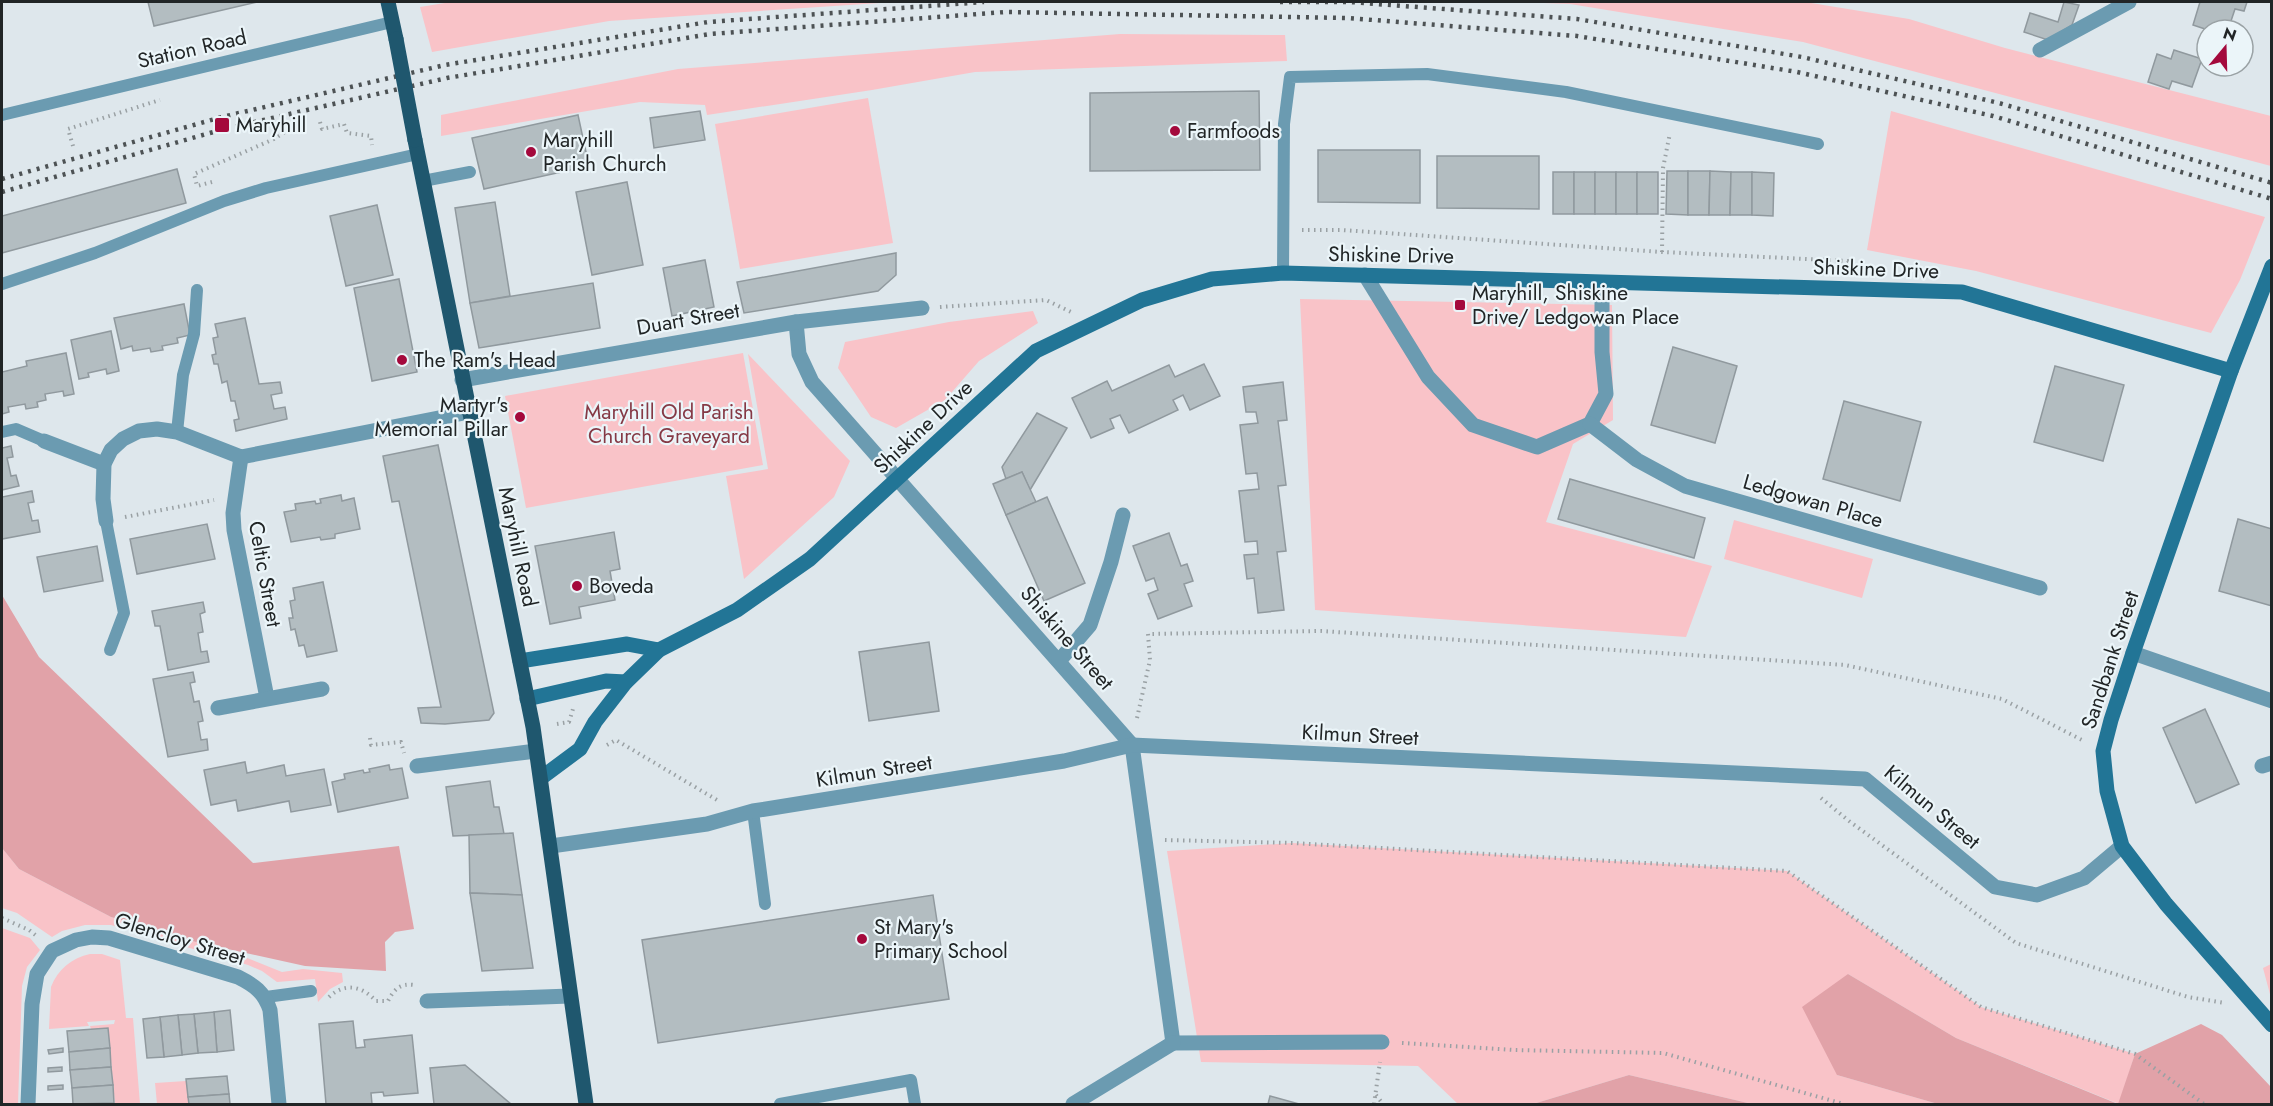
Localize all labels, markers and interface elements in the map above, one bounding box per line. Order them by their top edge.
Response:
north arrow [2195,18,2255,78]
text: N [2220,21,2239,47]
street label: Station Road [134,22,250,76]
place label: Maryhill [236,110,306,140]
marker: Maryhill [213,116,231,134]
place label: Farmfoods [1187,116,1280,146]
marker: Farmfoods [1168,124,1182,138]
place label: Maryhill Parish Church [543,125,667,179]
marker: Maryhill Parish Church [524,145,538,159]
street label: Shiskine Drive [1328,239,1454,271]
street label: Shiskine Drive [1813,252,1940,286]
place label: Maryhill, Shiskine Drive/ Ledgowan Place [1472,278,1679,332]
street label: Duart Street [634,295,742,343]
marker: Maryhill, Shiskine Drive/ Ledgowan Place [1453,298,1467,312]
place label: The Ram's Head [414,345,556,375]
marker: The Ram's Head [395,353,409,367]
street label: Shiskine Drive [867,373,979,481]
place label: Martyr's Memorial Pillar [375,390,509,444]
park label: Maryhill Old Parish Church Graveyard [584,397,754,451]
marker: Martyr's Memorial Pillar [513,410,527,424]
street label: Ledgowan Place [1739,467,1887,535]
street label: Maryhill Road [491,484,545,610]
street label: Celtic Street [241,519,289,629]
place label: Boveda [589,571,654,601]
marker: Boveda [570,579,584,593]
street label: Shiskine Street [1013,579,1121,697]
street label: Sandbank Street [2074,587,2146,733]
street label: Kilmun Street [1301,717,1419,753]
street label: Kilmun Street [814,747,934,795]
street label: Kilmun Street [1878,758,1986,856]
street label: Glencloy Street [111,905,249,973]
place label: St Mary's Primary School [874,912,1008,966]
marker: St Mary's Primary School [855,932,869,946]

